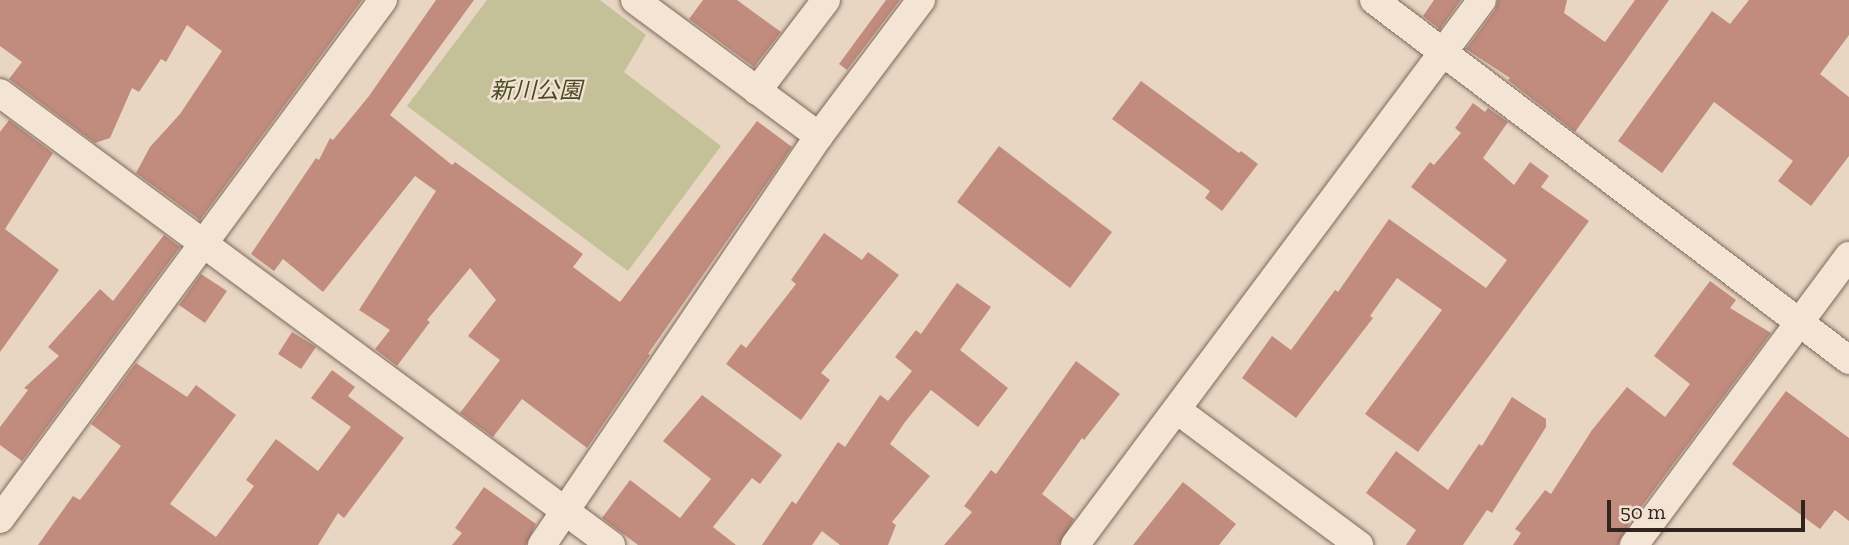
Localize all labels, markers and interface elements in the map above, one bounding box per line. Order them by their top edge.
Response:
park label: 新川公園 [490,76,582,104]
scale bar [1611,486,1809,530]
text: 50 m [1620,499,1666,524]

